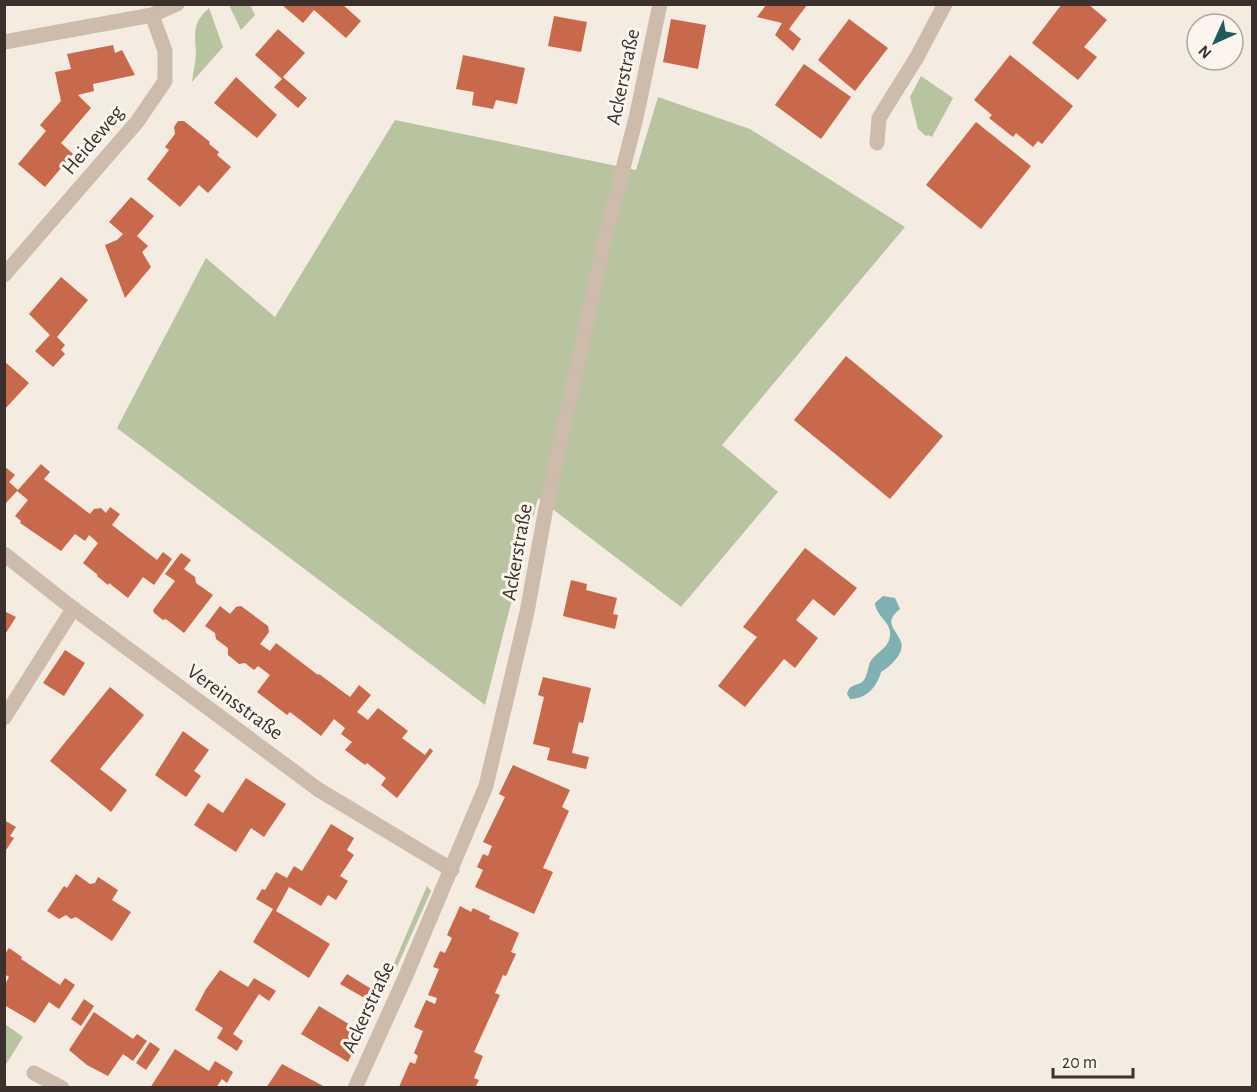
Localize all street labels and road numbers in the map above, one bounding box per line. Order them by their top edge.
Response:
street label: Ackerstraße [603,27,643,127]
street label: Heideweg [58,101,128,178]
street label: Ackerstraße [498,502,536,602]
street label: Vereinsstraße [183,660,287,744]
street label: Ackerstraße [338,958,398,1056]

